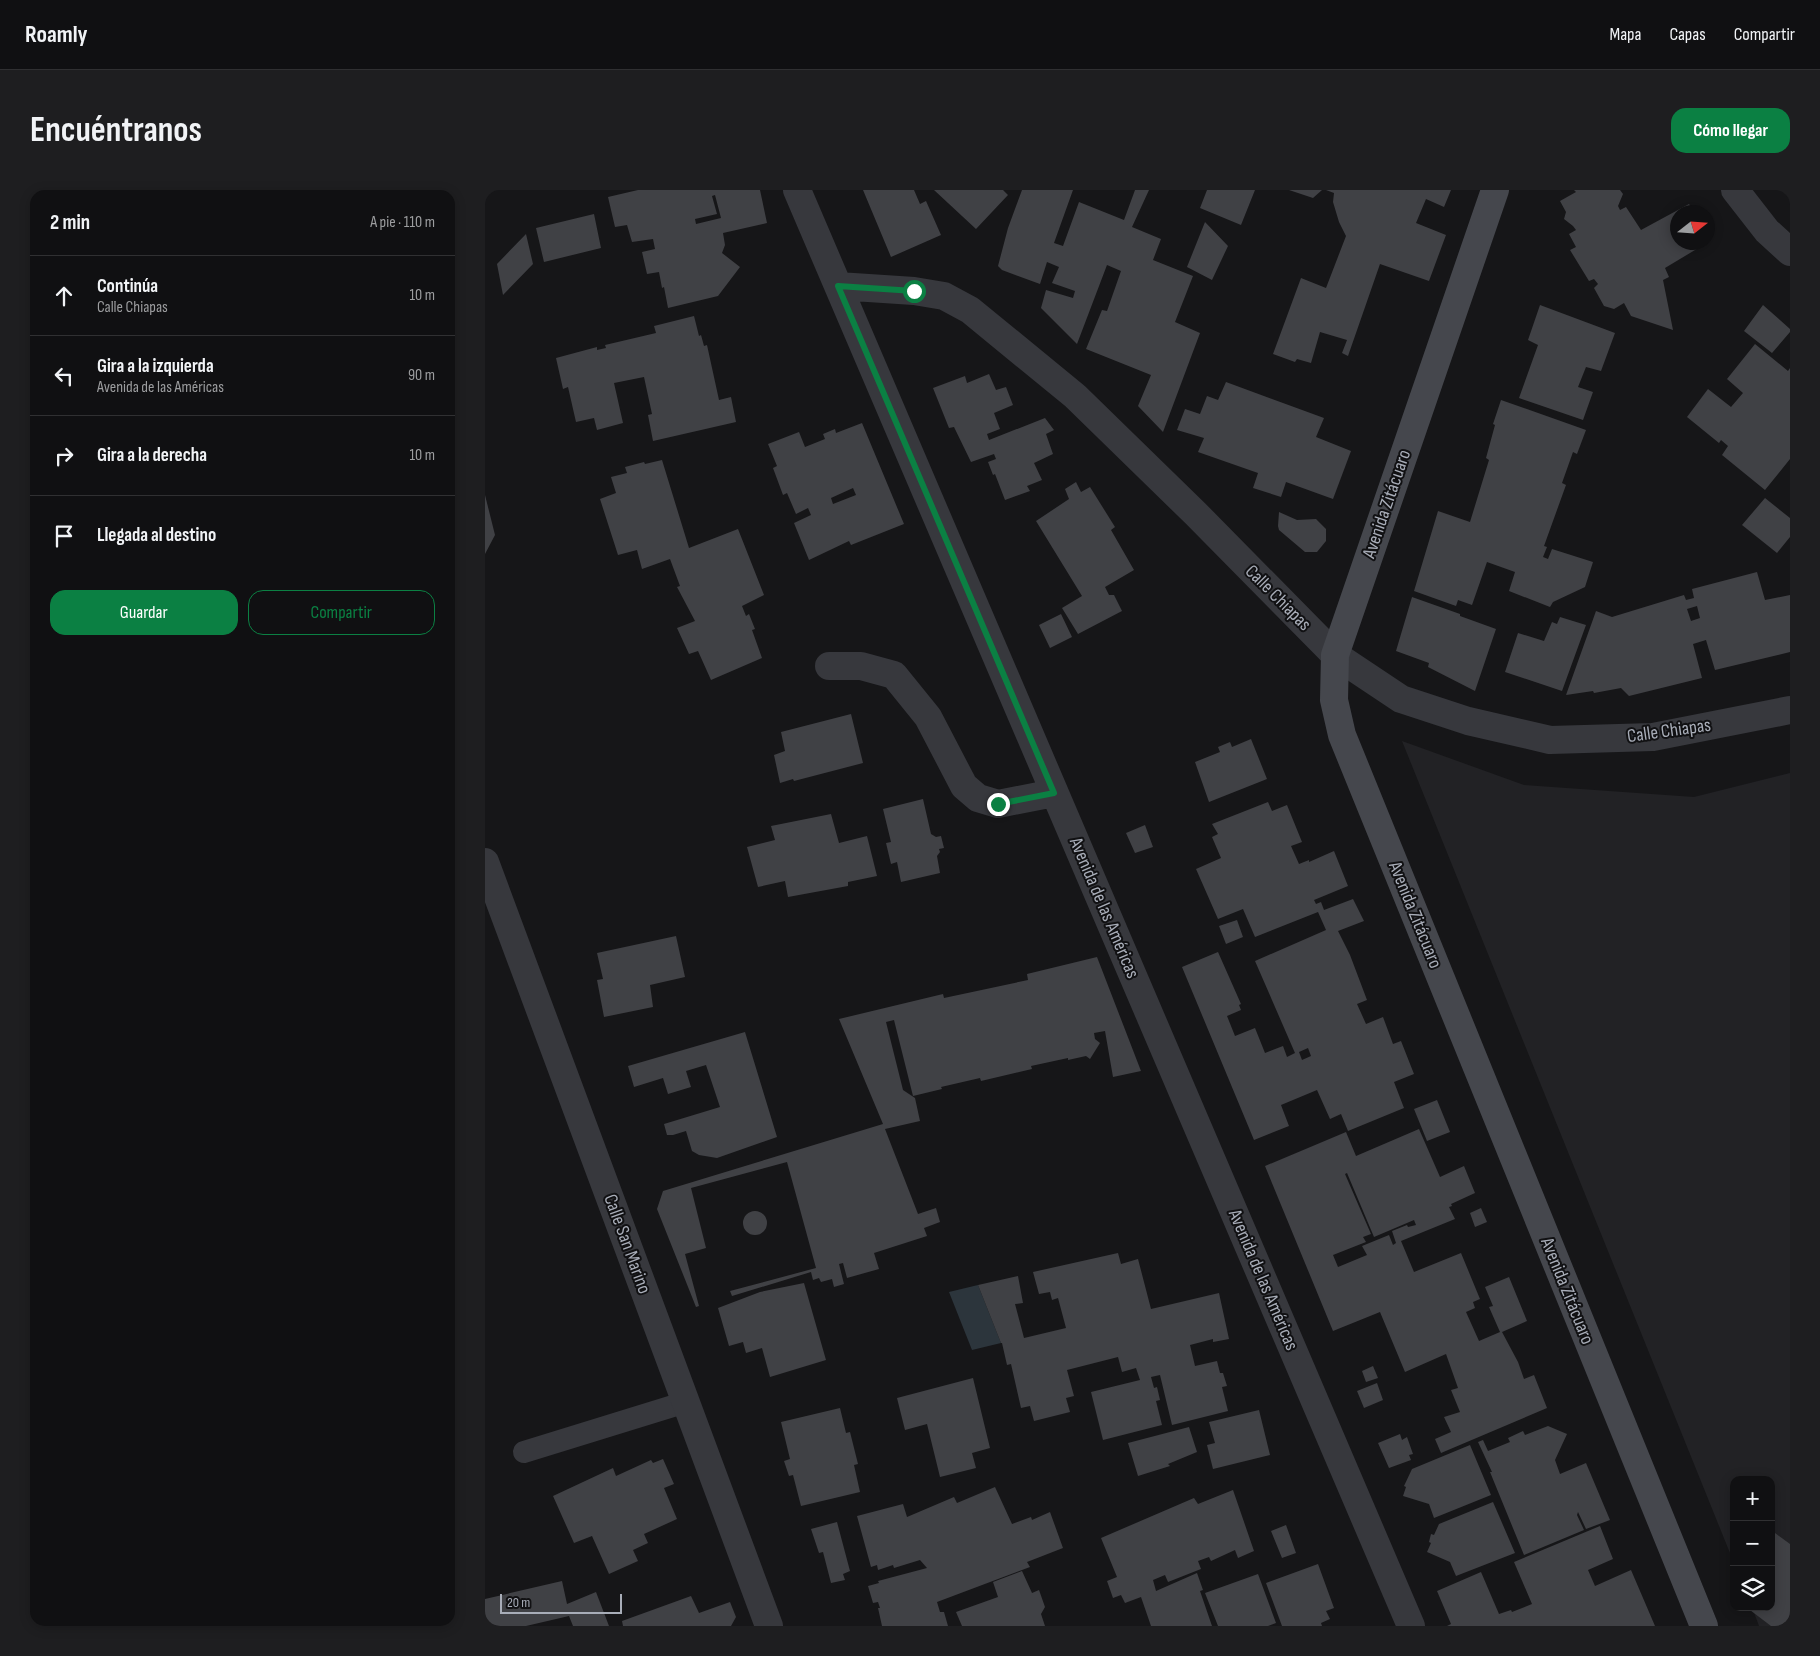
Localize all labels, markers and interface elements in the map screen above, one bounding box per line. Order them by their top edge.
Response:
text: Roamly [25,20,88,49]
text: Mapa [1609,24,1641,45]
text: Capas [1669,24,1706,45]
text: Compartir [1734,24,1795,45]
button: Cómo llegar [1671,108,1790,153]
text: Encuéntranos [30,109,202,152]
north arrow [1670,205,1715,250]
text: 2 min [50,210,90,235]
text: A pie · 110 m [370,213,435,232]
text: Continúa [97,275,158,298]
route start [903,280,926,303]
icon: ahead [50,282,78,310]
text: 10 m [409,286,435,305]
text: Calle Chiapas [97,298,168,317]
text: Gira a la izquierda [97,355,214,378]
icon: left [50,362,78,390]
text: 90 m [408,366,435,385]
text: Avenida de las Américas [97,378,224,397]
icon: right [50,442,78,470]
text: Gira a la derecha [97,444,207,467]
text: 10 m [409,446,435,465]
street label: Avenida Zitácuaro [1357,447,1416,562]
icon: arrive [50,522,78,550]
text: Llegada al destino [97,524,216,547]
street label: Calle Chiapas [1240,560,1316,636]
button: Guardar [50,590,238,635]
button: Compartir [248,590,435,635]
street label: Calle Chiapas [1626,714,1712,748]
route end [987,793,1010,816]
street label: Avenida de las Américas [1064,833,1144,982]
street label: Avenida Zitácuaro [1383,857,1447,972]
street label: Calle San Marino [598,1191,656,1297]
street label: Avenida de las Américas [1223,1205,1303,1354]
street label: Avenida Zitácuaro [1535,1233,1599,1348]
map controls [1730,1476,1775,1611]
button: + [1730,1476,1775,1521]
button: − [1730,1521,1775,1566]
button: layers [1730,1566,1775,1611]
scale bar [500,1591,623,1614]
text: 20 m [507,1594,530,1611]

